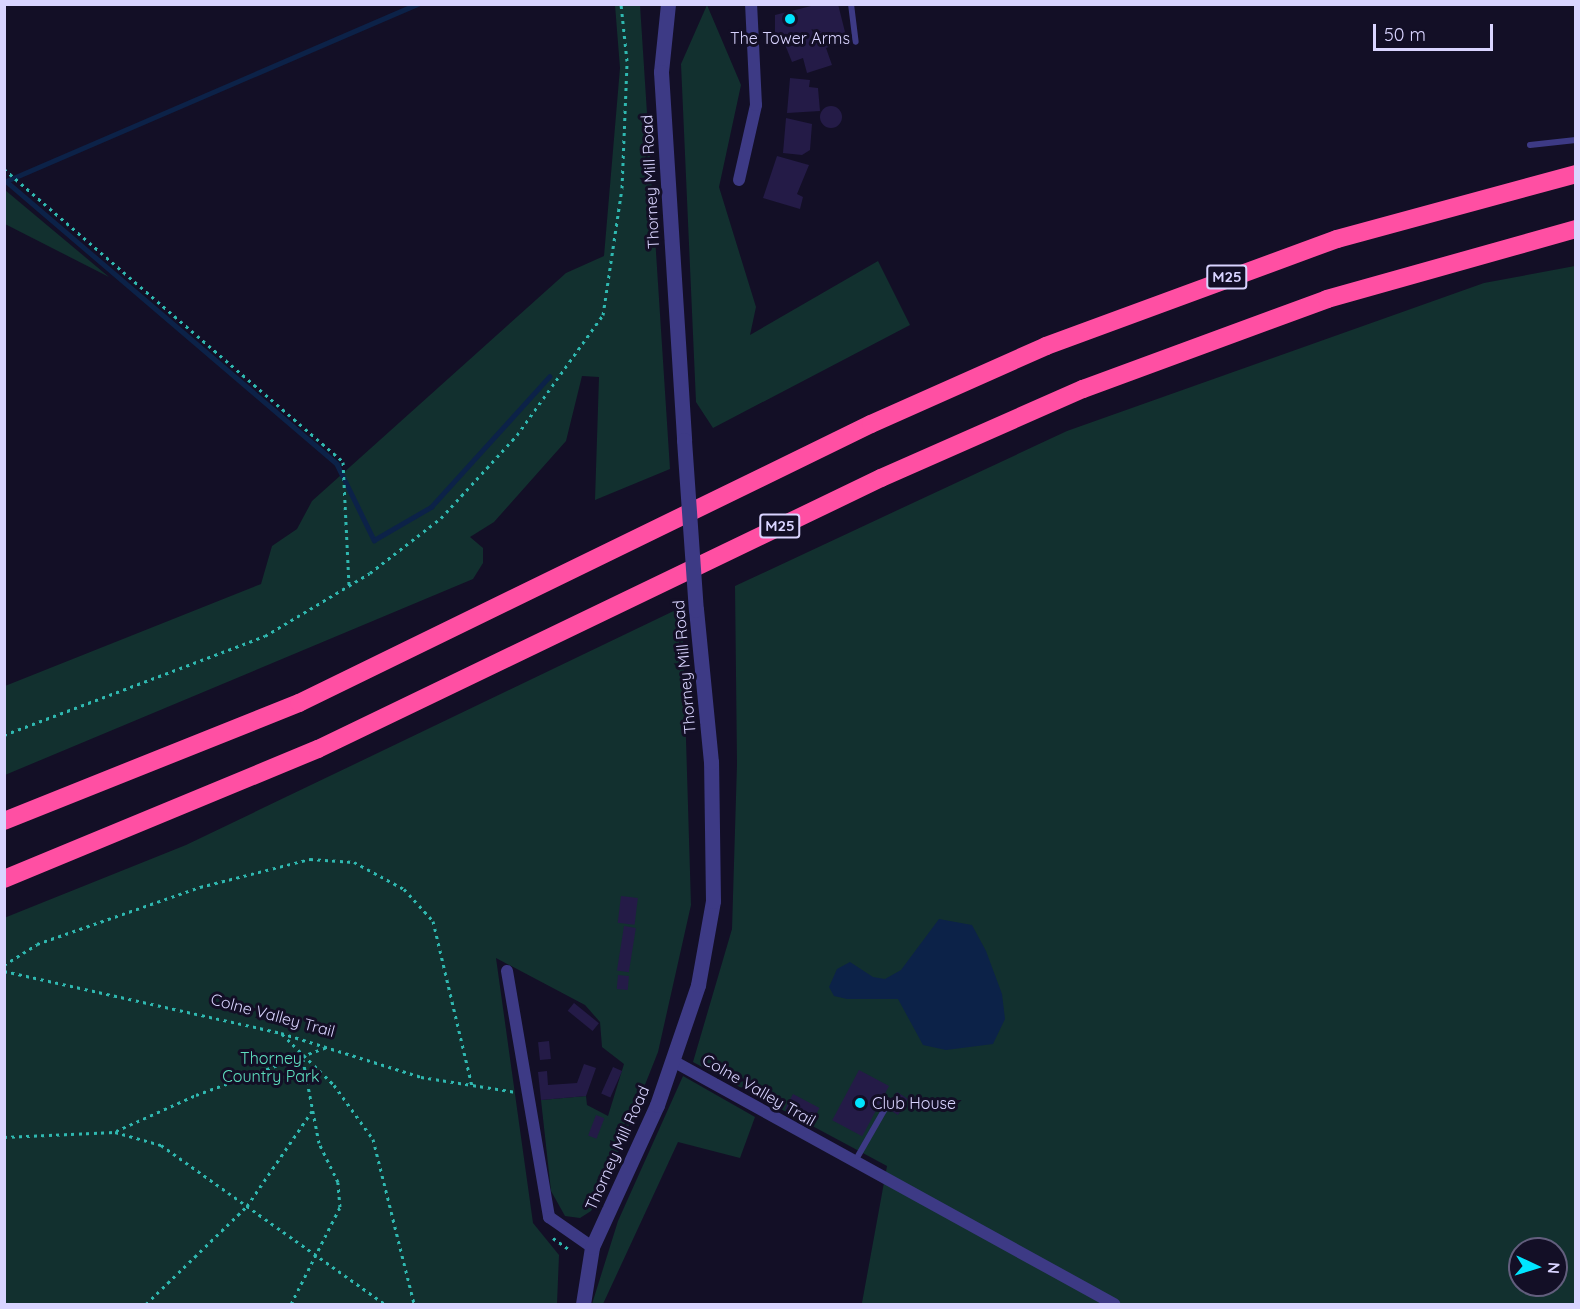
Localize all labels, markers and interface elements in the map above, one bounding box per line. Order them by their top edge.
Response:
marker: The Tower Arms [783,12,797,26]
scale bar [1376,12,1496,50]
text: 50 m [1384,23,1426,46]
place label: The Tower Arms [730,28,850,48]
street label: Thorney Mill Road [637,114,663,250]
road number: M25 [1206,265,1248,289]
road number: M25 [759,514,801,538]
street label: Thorney Mill Road [669,599,699,735]
street label: Colne Valley Trail [209,989,337,1041]
park label: Thorney Country Park [222,1048,320,1086]
street label: Colne Valley Trail [699,1050,819,1130]
street label: Thorney Mill Road [581,1083,653,1213]
place label: Club House [872,1093,956,1113]
marker: Club House [853,1096,867,1110]
north arrow [1508,1237,1568,1297]
text: N [1544,1262,1564,1275]

